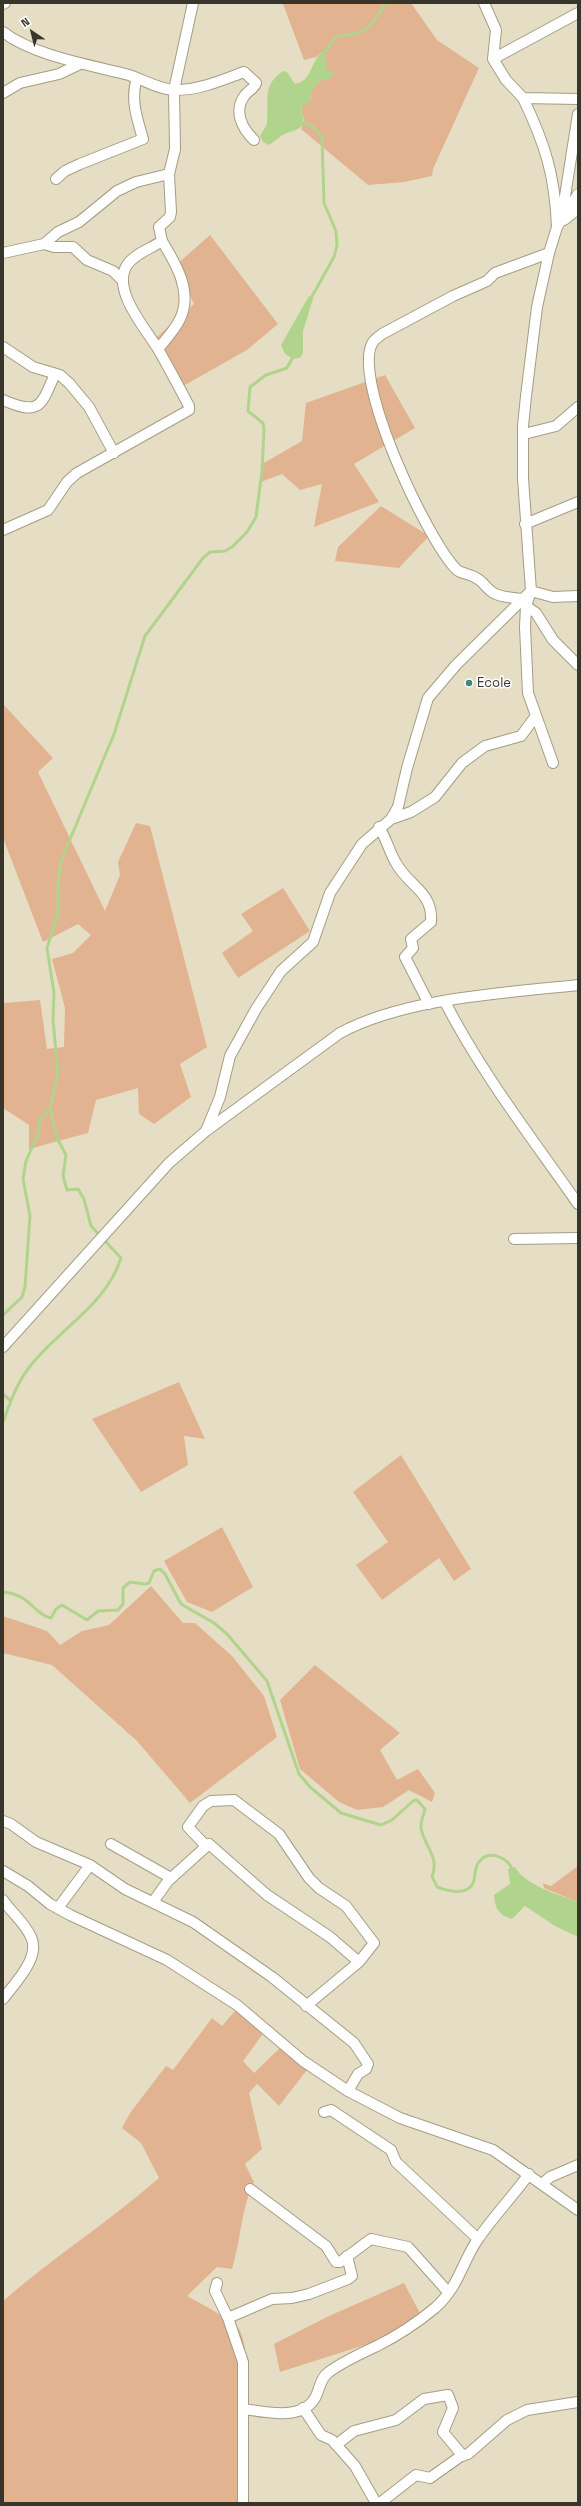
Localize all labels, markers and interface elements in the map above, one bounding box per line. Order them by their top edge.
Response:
north arrow [12,12,52,52]
text: N [18,14,32,30]
place label: Ecole [477,675,511,691]
marker: Ecole [464,678,474,688]

